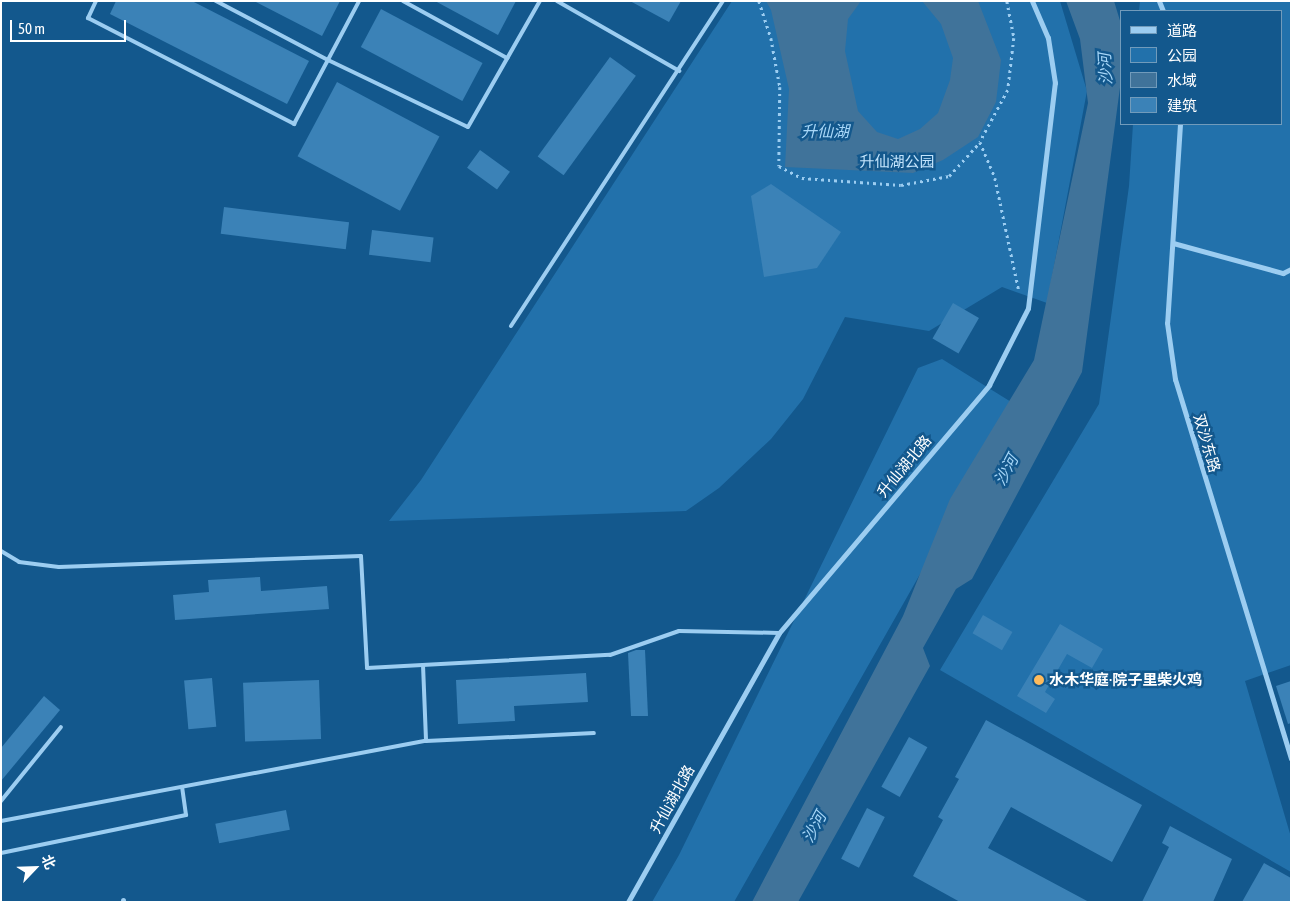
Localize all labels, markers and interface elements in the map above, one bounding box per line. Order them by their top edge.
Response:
scale bar [12,10,129,42]
legend [1120,10,1282,125]
text: 50 m [18,20,45,37]
text: 道路 [1167,22,1197,39]
text: 公园 [1167,47,1197,64]
water label: 沙河 [1095,53,1115,85]
text: 水域 [1167,72,1197,89]
text: 建筑 [1167,97,1197,114]
water label: 升仙湖 [801,121,849,141]
park label: 升仙湖公园 [860,153,934,171]
street label: 双沙东路 [1190,412,1224,474]
street label: 升仙湖北路 [873,431,935,501]
water label: 沙河 [990,451,1022,489]
place label: 水木华庭·院子里柴火鸡 [1049,671,1202,689]
marker: 水木华庭·院子里柴火鸡 [1033,674,1045,686]
street label: 升仙湖北路 [646,762,698,836]
water label: 沙河 [798,808,830,846]
north arrow [10,843,60,893]
text: 北 [39,852,59,872]

